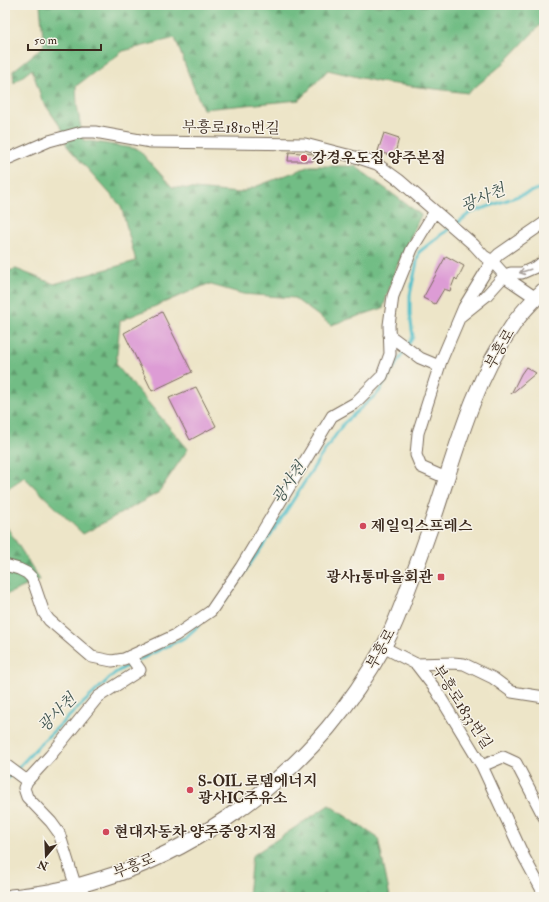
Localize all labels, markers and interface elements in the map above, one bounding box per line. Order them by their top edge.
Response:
scale bar [28,26,101,52]
text: 50 m [34,33,58,48]
street label: 부흥로1810번길 [182,118,280,138]
place label: 강경우도집 양주본점 [312,149,446,168]
marker: 강경우도집 양주본점 [299,153,309,163]
water label: 광사천 [458,179,510,216]
one-way arrow [519,268,532,275]
street label: 부흥로 [481,325,519,373]
water label: 광사천 [268,457,311,508]
place label: 제일익스프레스 [371,517,473,536]
marker: 제일익스프레스 [358,521,368,531]
place label: 광사1통마을회관 [326,568,433,587]
marker: 광사1통마을회관 [436,572,446,582]
street label: 부흥로 [362,625,400,673]
street label: 부흥로1833번길 [428,661,496,753]
water label: 광사천 [34,688,82,736]
place label: S-OIL 로뎀에너지 광사IC주유소 [198,772,317,808]
marker: S-OIL 로뎀에너지 광사IC주유소 [185,785,195,795]
place label: 현대자동차 양주중앙지점 [114,823,277,842]
marker: 현대자동차 양주중앙지점 [101,827,111,837]
north arrow [26,836,66,876]
street label: 부흥로 [110,849,158,883]
text: N [35,857,51,873]

